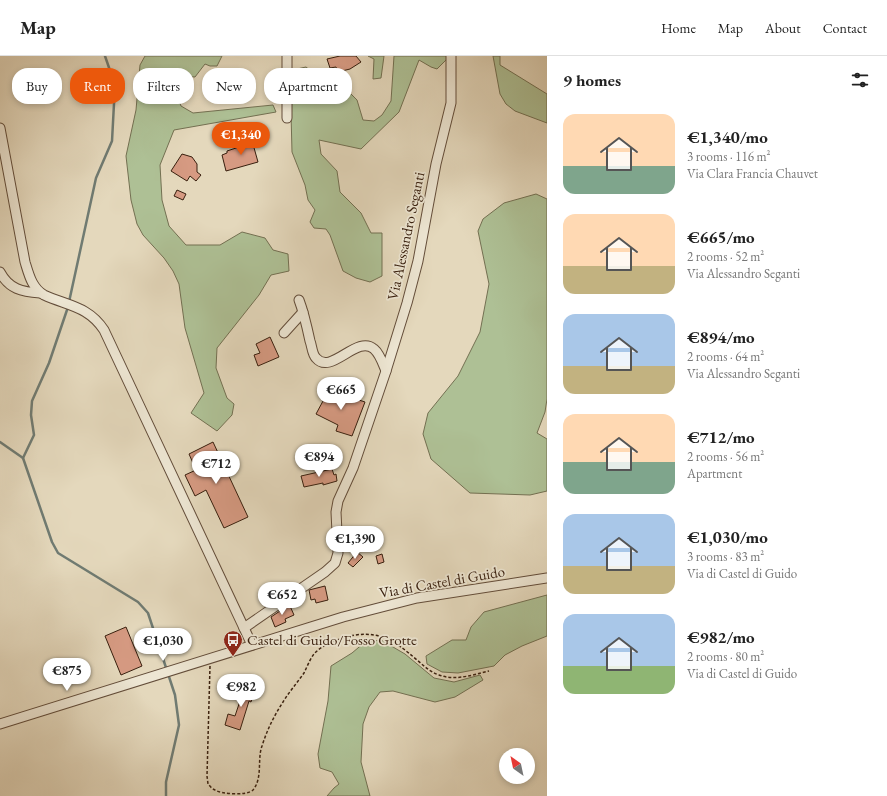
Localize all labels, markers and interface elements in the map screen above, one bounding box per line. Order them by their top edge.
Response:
text: Map [20,15,56,40]
text: Home [661,19,696,37]
text: Map [718,19,743,37]
text: About [765,19,801,37]
text: Contact [823,19,867,37]
chip: Buy [12,68,62,104]
chip: Rent [70,68,125,104]
chip: Filters [133,68,194,104]
chip: New [202,68,256,104]
chip: Apartment [264,68,352,104]
text: 9 homes [563,69,621,91]
icon: filters [849,69,871,91]
pin: €1,340 [208,122,274,156]
text: €1,340 [221,126,261,143]
text: €1,340/mo [687,126,768,148]
icon: home [595,130,643,178]
text: 3 rooms · 116 m² [687,148,771,165]
text: Via Clara Francia Chauvet [687,165,818,182]
street label: Via Alessandro Seganti [383,170,428,302]
text: €665/mo [687,226,755,248]
icon: home [595,230,643,278]
text: 2 rooms · 52 m² [687,248,764,265]
text: Via Alessandro Seganti [687,265,800,282]
text: €894/mo [687,326,755,348]
icon: home [595,330,643,378]
text: 2 rooms · 64 m² [687,348,764,365]
text: Via Alessandro Seganti [687,365,800,382]
pin: €665 [317,377,365,411]
text: €665 [326,381,356,398]
text: €712/mo [687,426,755,448]
icon: home [595,430,643,478]
pin: €894 [295,444,343,478]
text: €894 [304,448,334,465]
text: 2 rooms · 56 m² [687,448,764,465]
pin: €712 [192,451,240,485]
text: €712 [201,455,231,472]
text: Apartment [687,465,742,482]
pin: €1,390 [322,526,388,560]
text: €1,030/mo [687,526,768,548]
text: €1,390 [335,530,375,547]
icon: home [595,530,643,578]
text: 3 rooms · 83 m² [687,548,764,565]
street label: Via di Castel di Guido [378,561,506,602]
text: Via di Castel di Guido [687,565,797,582]
pin: €652 [258,582,306,616]
text: €652 [267,586,297,603]
text: €982/mo [687,626,755,648]
pin: €1,030 [130,628,196,662]
bus stop icon: Castel di Guido/Fosso Grotte [222,629,244,657]
place label: Castel di Guido/Fosso Grotte [247,630,417,649]
icon: home [595,630,643,678]
text: €1,030 [143,632,183,649]
text: 2 rooms · 80 m² [687,648,764,665]
pin: €875 [43,658,91,692]
text: €875 [52,662,82,679]
text: Via di Castel di Guido [687,665,797,682]
pin: €982 [217,674,265,708]
text: €982 [226,678,256,695]
north arrow [499,748,535,784]
map controls [499,748,535,784]

